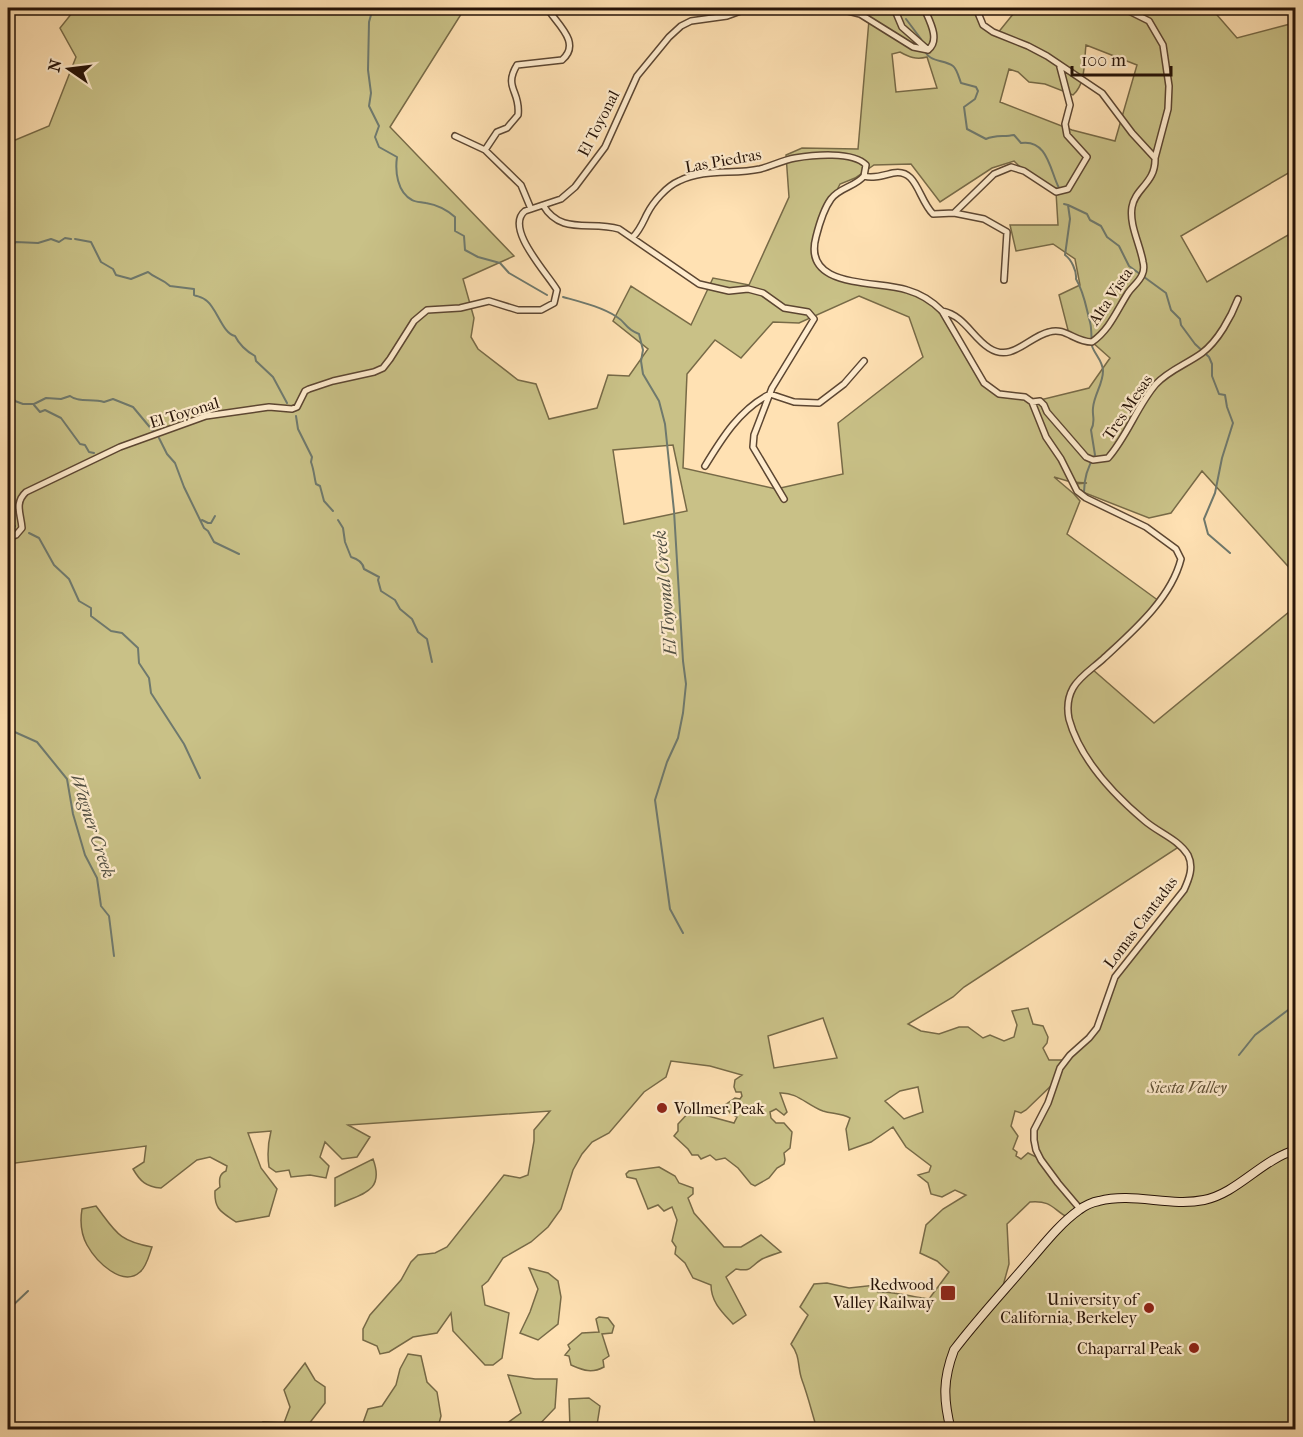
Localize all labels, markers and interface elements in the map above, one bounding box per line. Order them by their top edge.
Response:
north arrow [39,39,99,99]
scale bar [1072,39,1171,77]
text: 100 m [1081,50,1126,71]
text: N [44,56,66,74]
street label: El Toyonal [574,86,623,160]
street label: Las Piedras [683,144,763,177]
street label: Alta Vista [1084,263,1137,330]
street label: Tres Mesas [1099,371,1156,444]
street label: El Toyonal [147,393,222,432]
water label: El Toyonal Creek [650,529,682,658]
water label: Wagner Creek [66,772,119,881]
street label: Lomas Cantadas [1100,872,1181,972]
park label: Siesta Valley [1146,1078,1227,1097]
place label: Vollmer Peak [673,1099,765,1118]
marker: Vollmer Peak [655,1101,669,1115]
place label: Redwood Valley Railway [832,1275,934,1312]
marker: Redwood Valley Railway [939,1284,957,1302]
place label: University of California, Berkeley [1000,1290,1141,1327]
marker: University of California, Berkeley [1142,1301,1156,1315]
place label: Chaparral Peak [1077,1339,1183,1358]
marker: Chaparral Peak [1187,1341,1201,1355]

